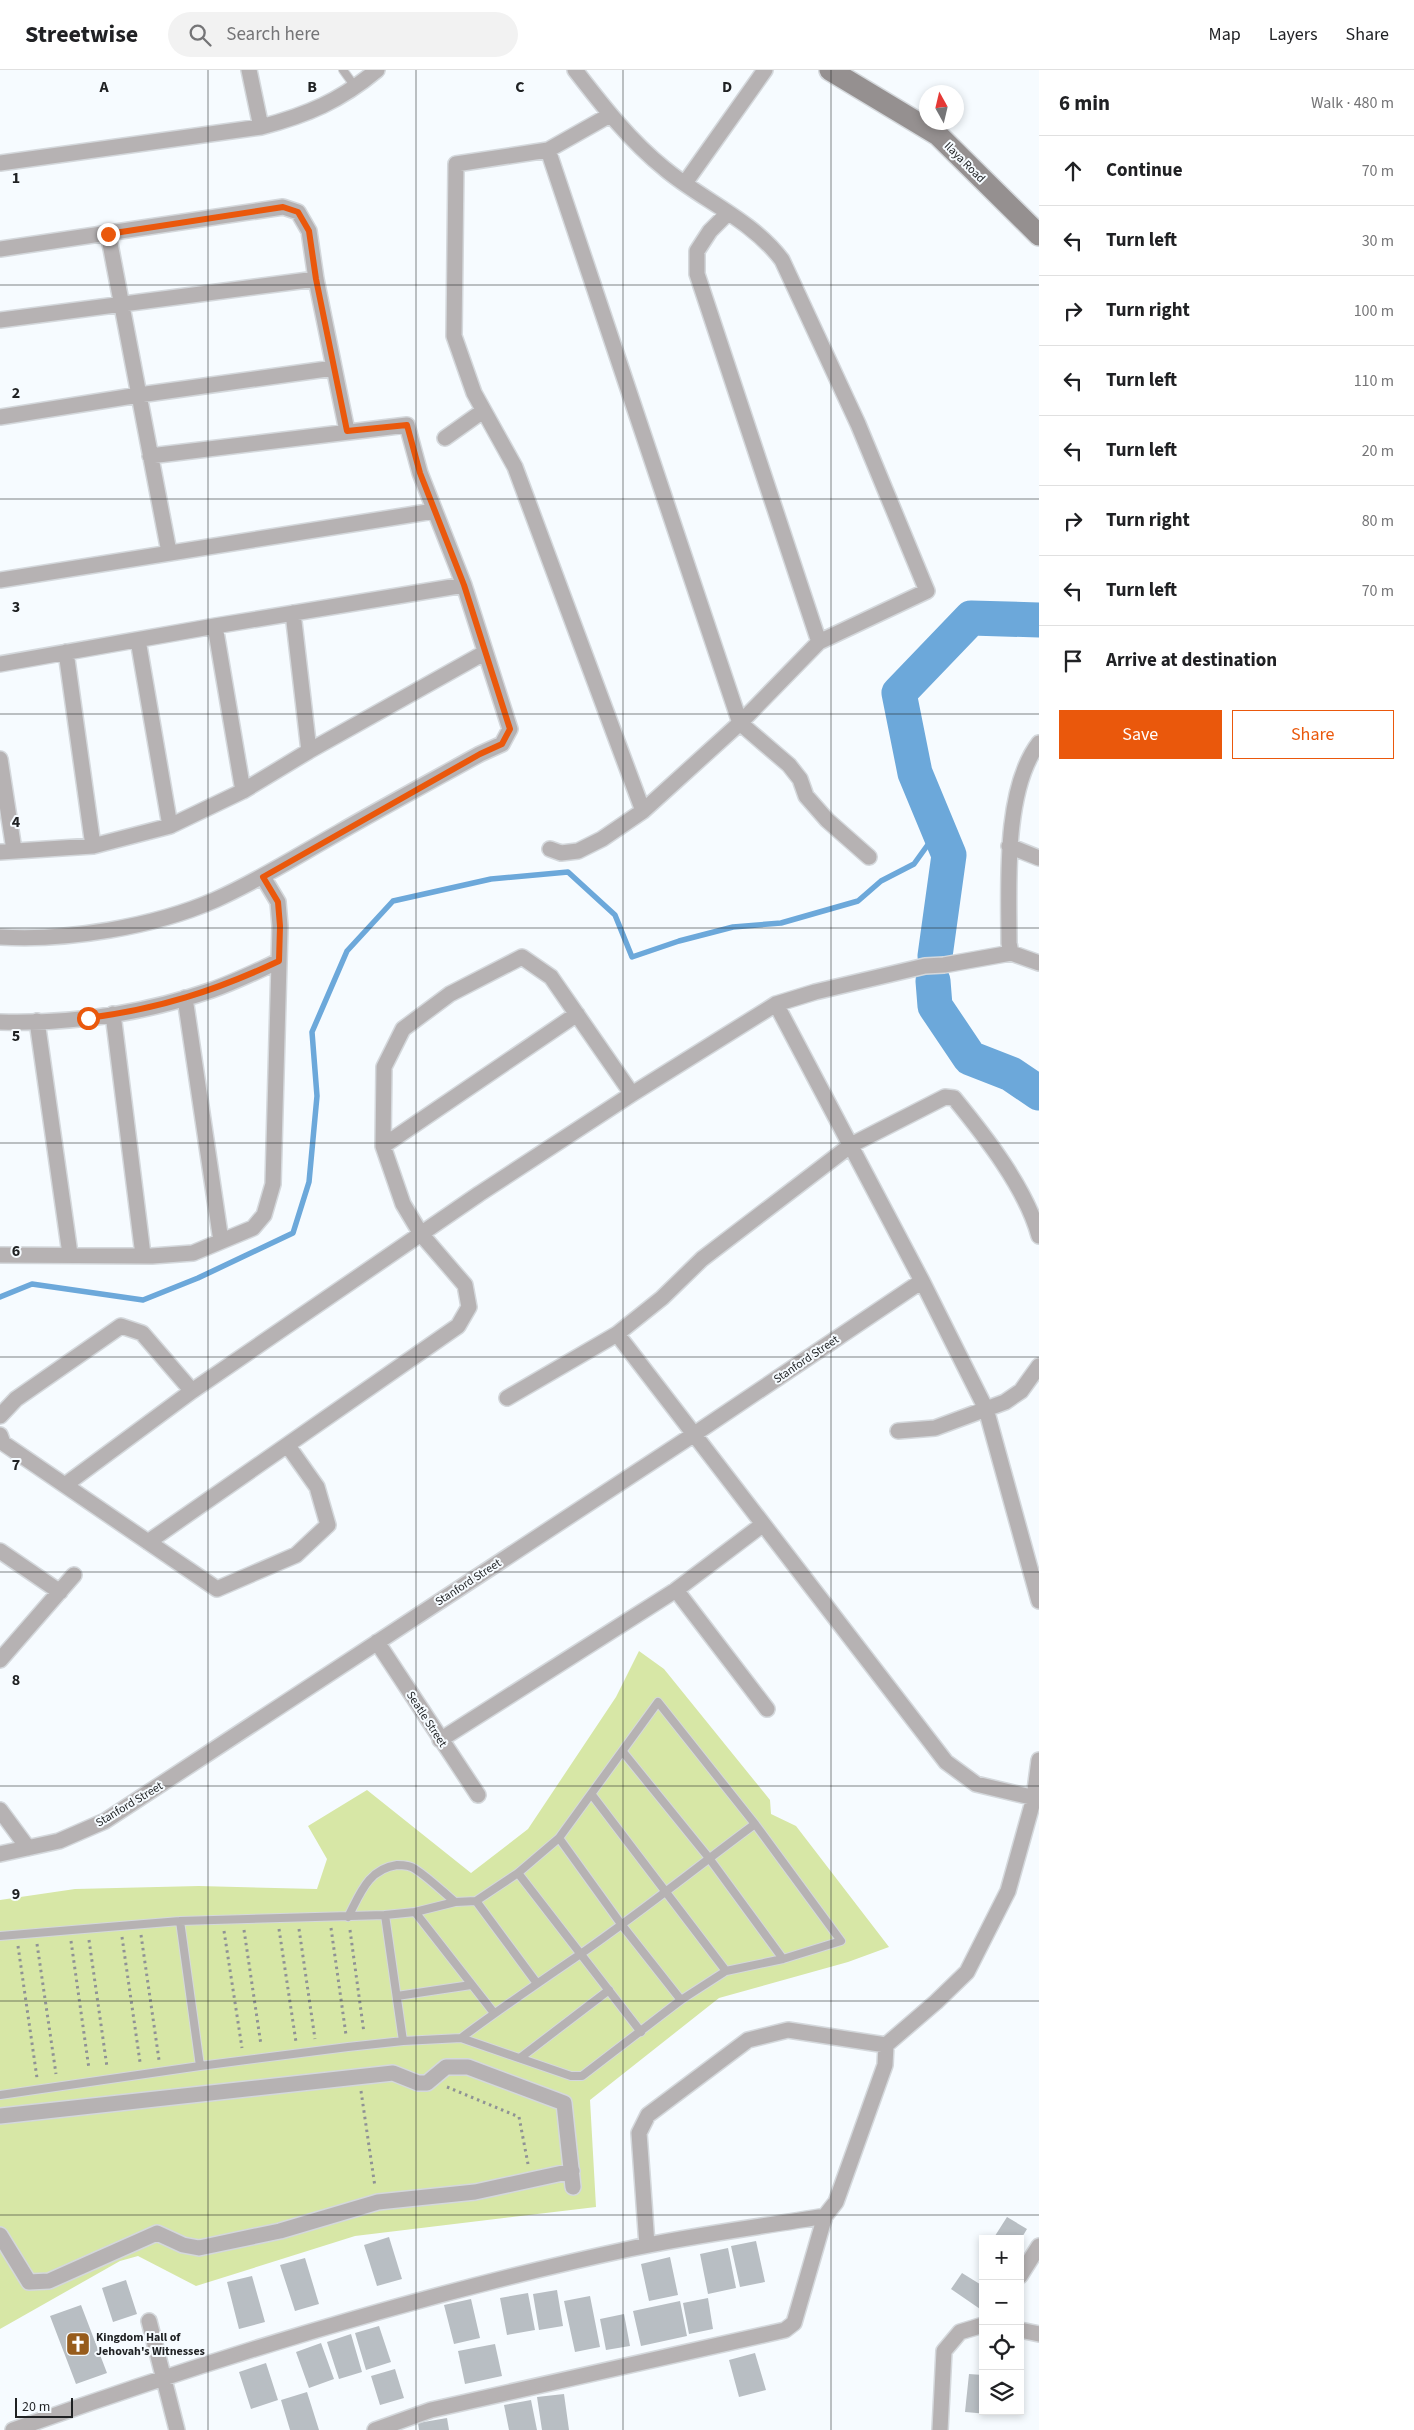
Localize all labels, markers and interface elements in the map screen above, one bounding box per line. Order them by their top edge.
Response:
search box [168,12,518,57]
text: Streetwise [25,17,138,52]
icon: search [186,21,214,49]
text: Search here [226,21,320,48]
text: Map [1209,22,1241,47]
text: Layers [1269,22,1318,47]
text: Share [1346,22,1389,47]
text: A [98,76,109,98]
text: B [307,76,317,98]
text: C [515,76,525,98]
text: D [722,76,732,98]
north arrow [919,85,964,130]
text: 6 min [1059,88,1110,118]
text: Walk · 480 m [1311,92,1394,114]
street label: Ilaya Road [940,138,989,187]
icon: ahead [1059,157,1087,185]
text: Continue [1106,157,1183,184]
text: 70 m [1362,160,1394,182]
text: 1 [12,167,20,189]
route end [97,223,120,246]
icon: left [1059,227,1087,255]
text: Turn left [1106,227,1177,254]
text: 30 m [1362,230,1394,252]
icon: right [1059,297,1087,325]
text: Turn right [1106,297,1190,324]
text: 100 m [1354,300,1394,322]
icon: left [1059,367,1087,395]
text: Turn left [1106,367,1177,394]
text: 110 m [1354,370,1394,392]
text: 2 [12,382,20,404]
icon: left [1059,437,1087,465]
text: Turn left [1106,437,1177,464]
text: 20 m [1362,440,1394,462]
icon: right [1059,507,1087,535]
text: Turn right [1106,507,1190,534]
text: 80 m [1362,510,1394,532]
icon: left [1059,577,1087,605]
text: Turn left [1106,577,1177,604]
text: 70 m [1362,580,1394,602]
text: 3 [12,596,20,618]
icon: arrive [1059,647,1087,675]
text: Arrive at destination [1106,647,1277,674]
button: Save [1059,710,1222,759]
button: Share [1232,710,1394,759]
text: 4 [12,811,21,833]
route start [77,1007,100,1030]
text: 5 [12,1025,20,1047]
text: 6 [12,1240,20,1262]
street label: Stanford Street [770,1331,842,1388]
text: 7 [12,1454,20,1476]
street label: Stanford Street [432,1555,505,1610]
text: 8 [12,1669,20,1691]
street label: Seatle Street [402,1688,451,1751]
street label: Stanford Street [92,1778,166,1831]
text: 9 [12,1883,20,1905]
map controls [979,2235,1024,2415]
button: + [979,2235,1024,2280]
button: − [979,2280,1024,2325]
button: locate [979,2325,1024,2370]
place label: Kingdom Hall of Jehovah's Witnesses [96,2329,205,2360]
church icon: Kingdom Hall of Jehovah's Witnesses [65,2331,91,2357]
button: layers [979,2370,1024,2415]
scale bar [15,2395,72,2418]
text: 20 m [22,2397,50,2417]

